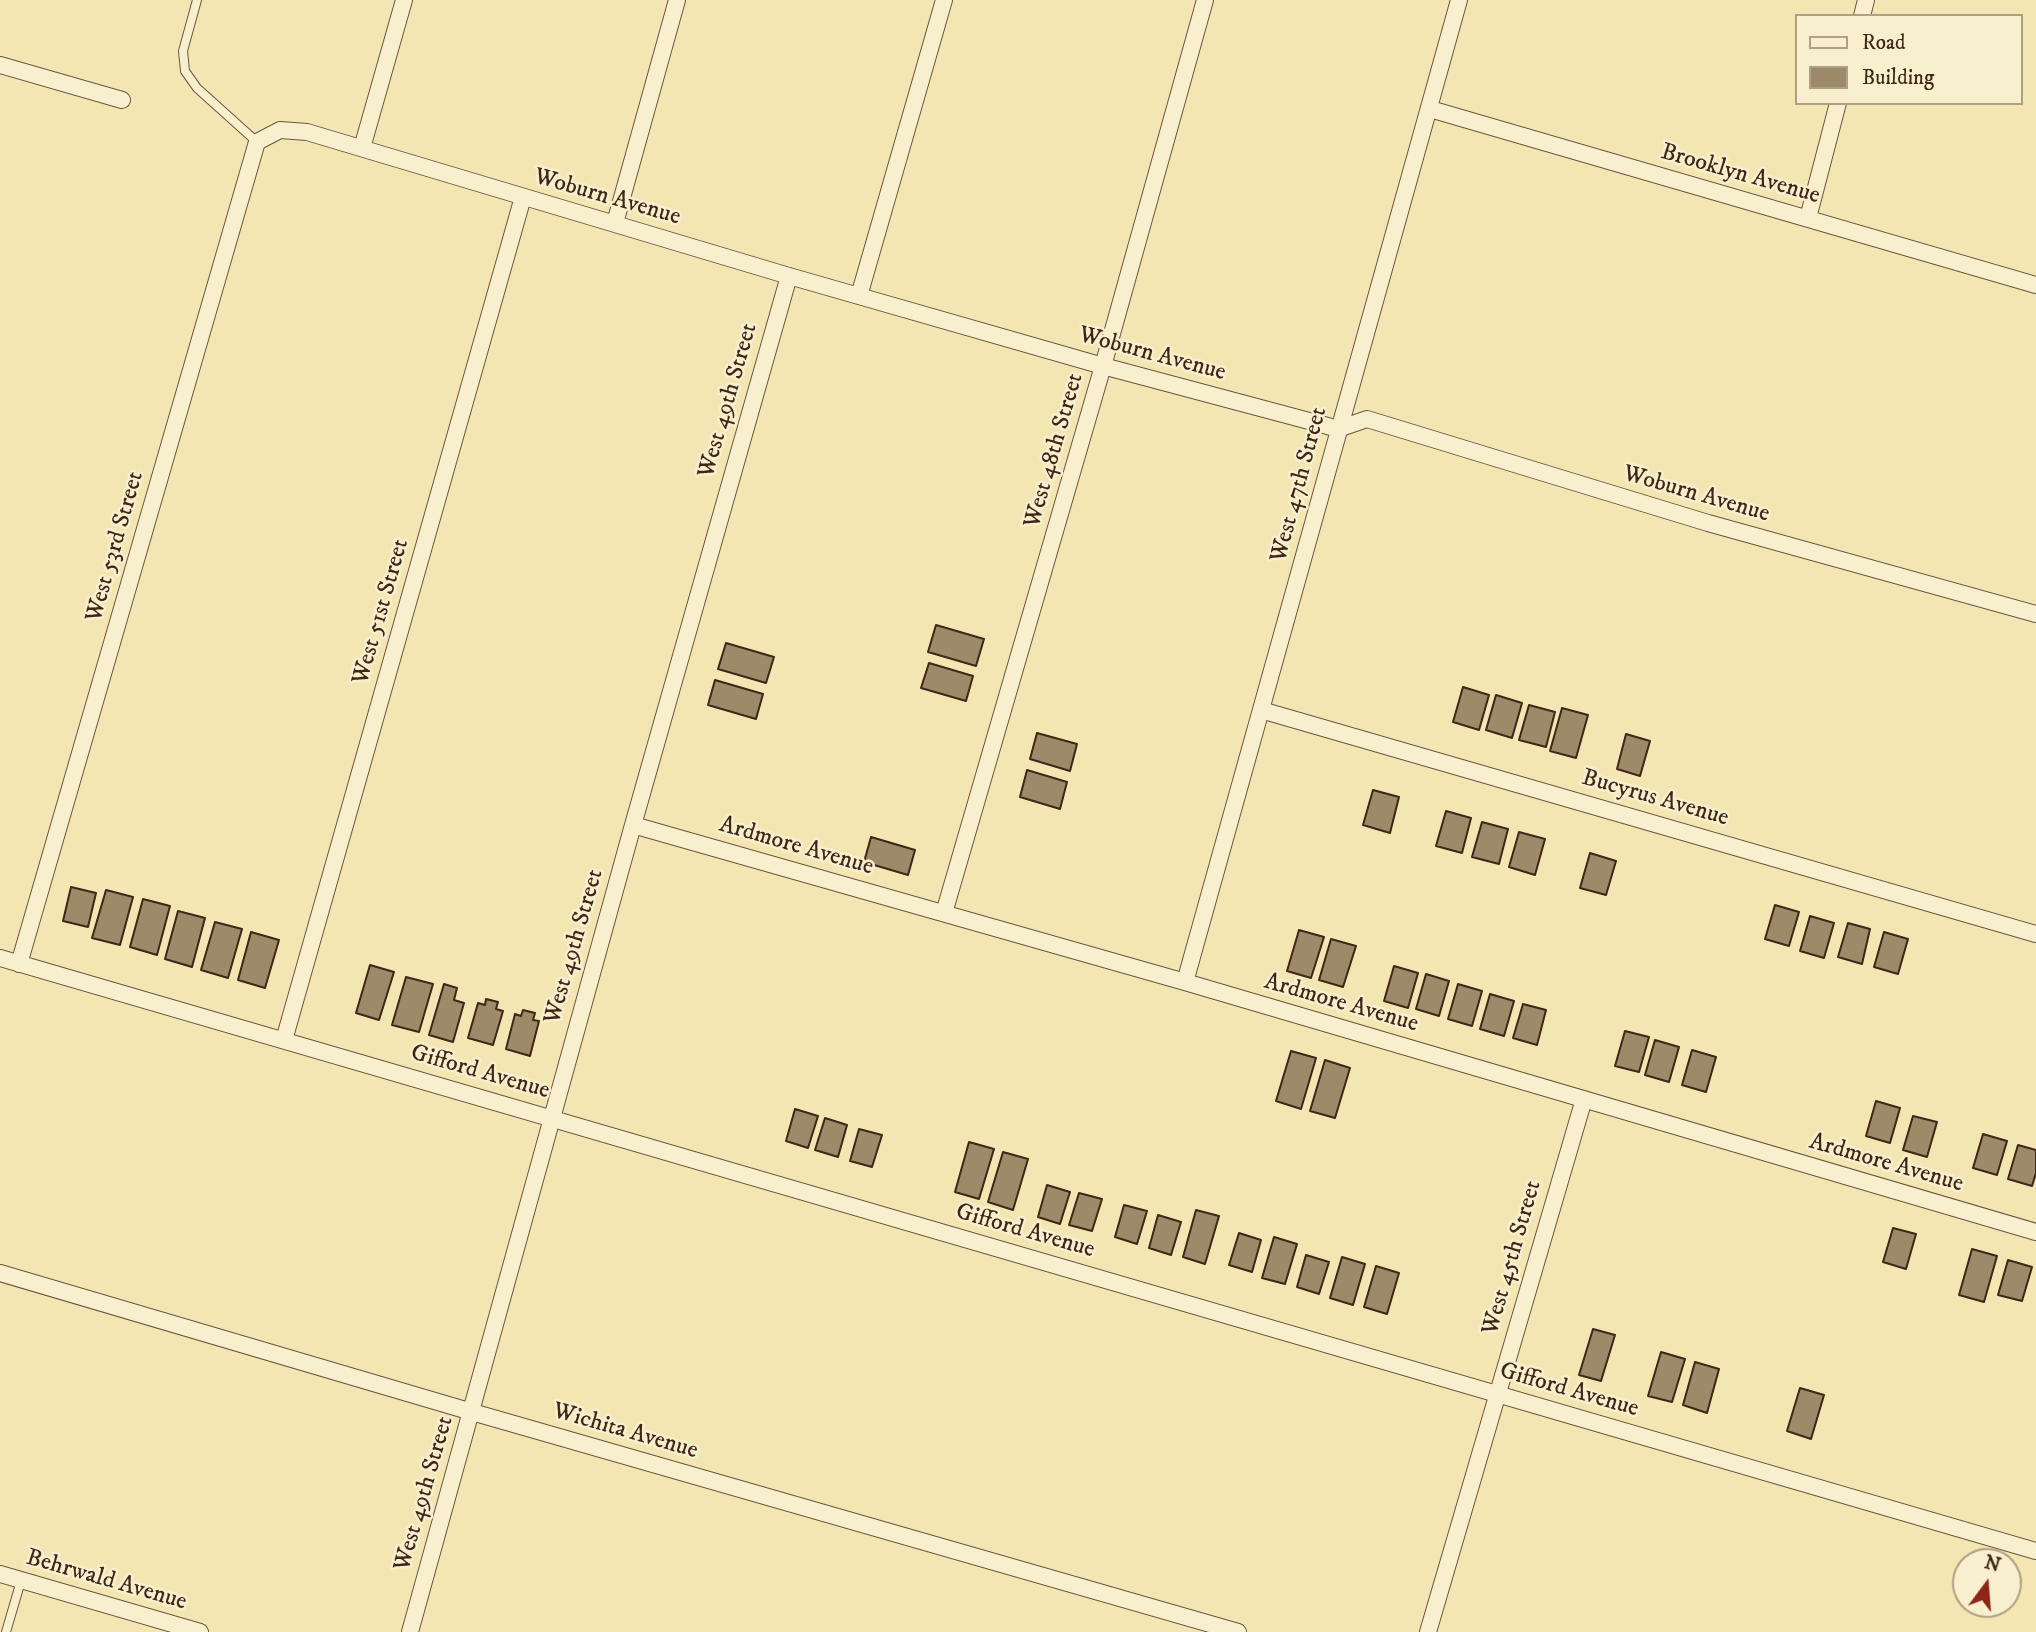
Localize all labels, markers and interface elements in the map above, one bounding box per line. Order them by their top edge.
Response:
legend [1794,14,2022,105]
text: Road [1862,30,1906,56]
text: Building [1862,65,1934,91]
street label: Brooklyn Avenue [1657,139,1823,211]
street label: Woburn Avenue [530,163,684,233]
street label: West 49th Street [693,320,765,482]
street label: Woburn Avenue [1075,322,1229,388]
street label: West 48th Street [1019,370,1091,532]
street label: West 47th Street [1265,404,1335,566]
street label: Woburn Avenue [1619,460,1773,530]
street label: West 53rd Street [81,468,151,626]
street label: West 51st Street [347,536,417,688]
street label: Bucyrus Avenue [1578,764,1732,834]
street label: Ardmore Avenue [716,811,876,883]
street label: West 49th Street [539,866,611,1028]
street label: Ardmore Avenue [1261,968,1421,1040]
street label: Gifford Avenue [407,1039,553,1107]
street label: Ardmore Avenue [1806,1128,1966,1200]
street label: West 45th Street [1477,1177,1549,1339]
street label: Gifford Avenue [952,1198,1098,1266]
street label: Gifford Avenue [1496,1357,1642,1425]
street label: Wichita Avenue [549,1398,701,1466]
street label: West 49th Street [389,1413,461,1575]
street label: Behrwald Avenue [22,1544,190,1618]
north arrow [1952,1548,2022,1618]
text: N [1982,1551,2003,1577]

